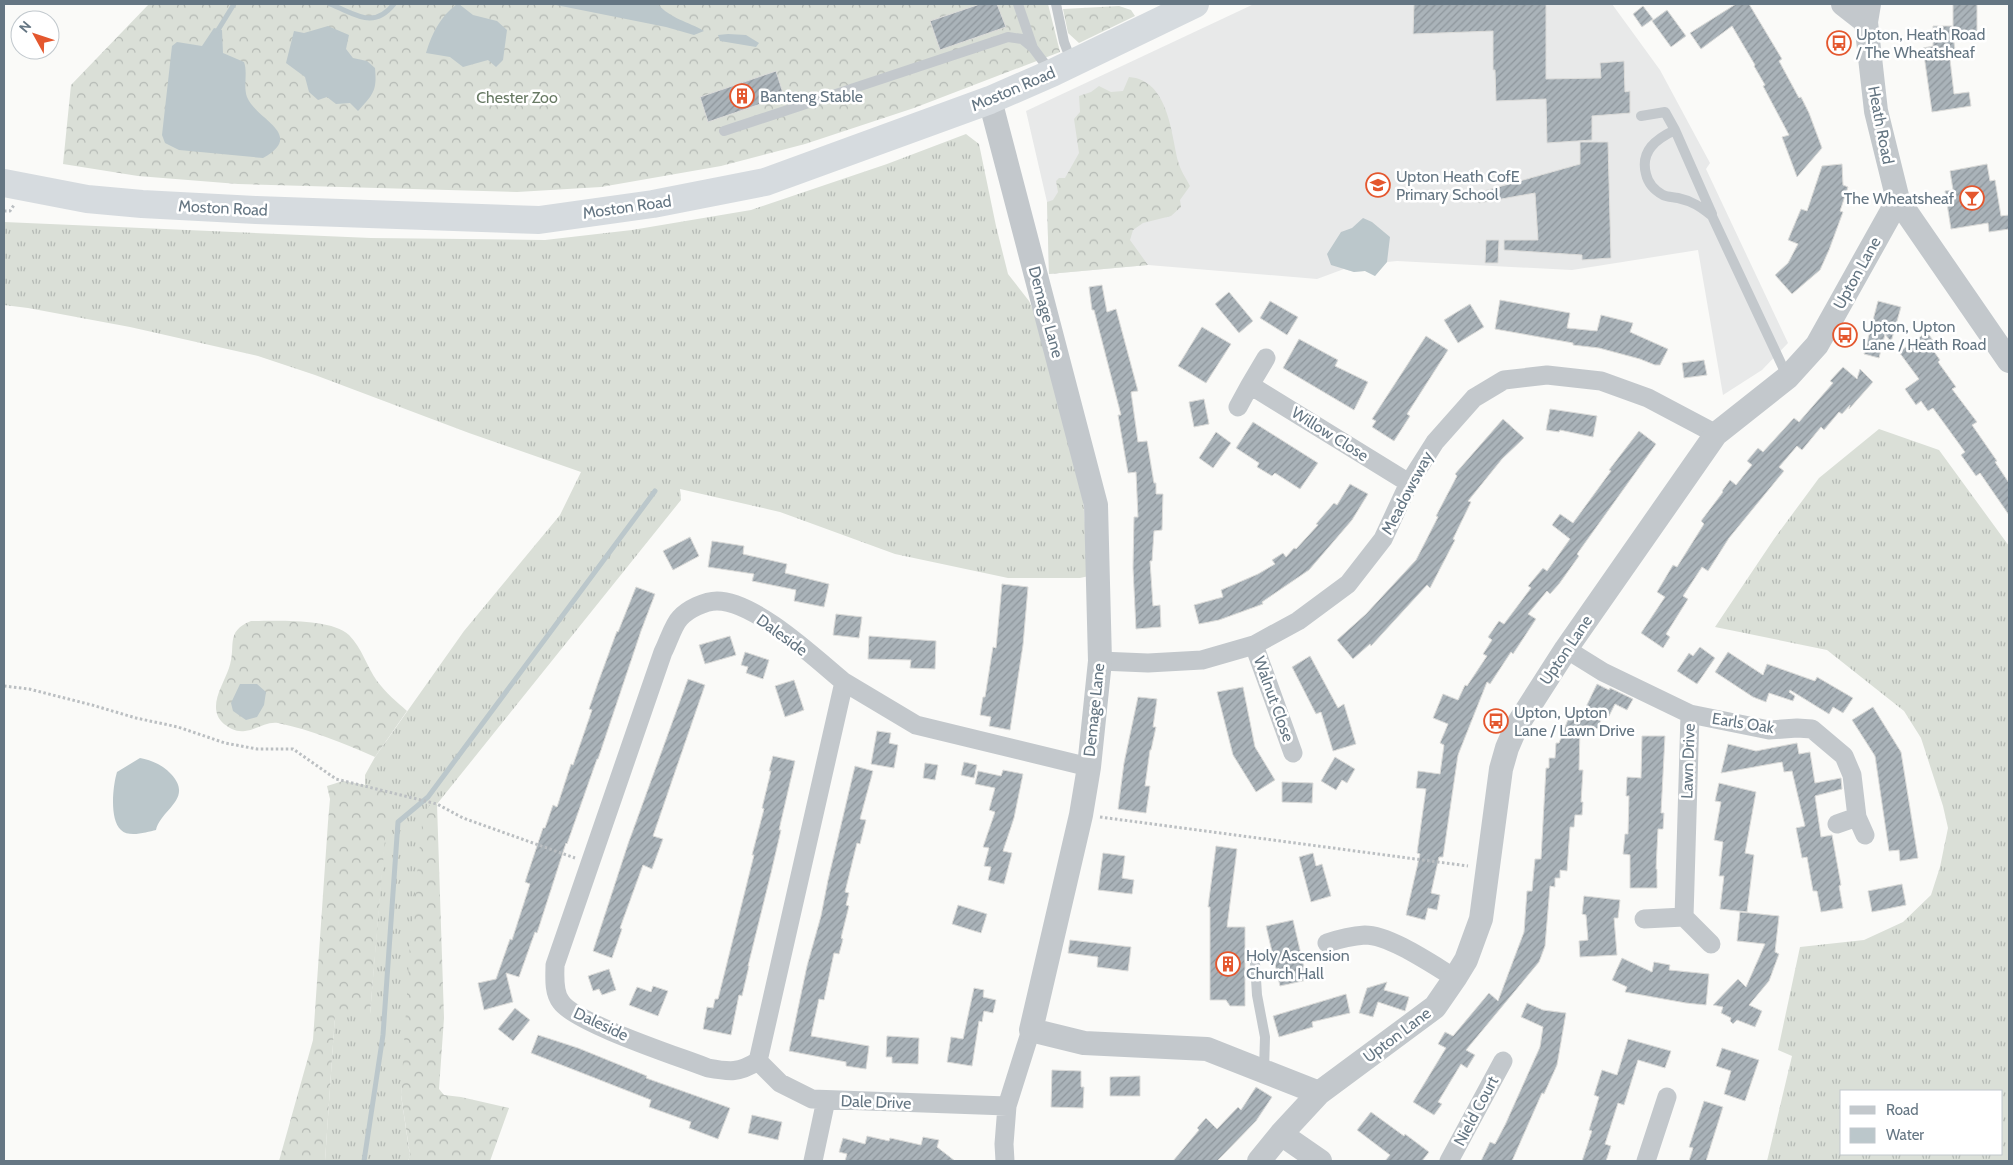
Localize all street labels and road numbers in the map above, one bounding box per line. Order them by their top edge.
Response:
street label: Moston Road [968,63,1058,115]
street label: Heath Road [1864,84,1898,166]
street label: Moston Road [581,191,673,223]
street label: Moston Road [178,196,268,220]
street label: Upton Lane [1829,234,1885,312]
street label: Demage Lane [1025,264,1067,360]
street label: Willow Close [1288,403,1372,465]
street label: Meadowsway [1377,448,1437,538]
street label: Daleside [753,610,811,660]
street label: Upton Lane [1536,612,1596,688]
street label: Walnut Close [1250,654,1298,744]
street label: Demage Lane [1080,662,1108,758]
street label: Earls Oak [1711,709,1776,737]
street label: Lawn Drive [1677,723,1699,799]
street label: Daleside [571,1003,631,1045]
street label: Upton Lane [1359,1003,1435,1067]
street label: Nield Court [1450,1072,1503,1149]
street label: Dale Drive [840,1091,912,1113]

